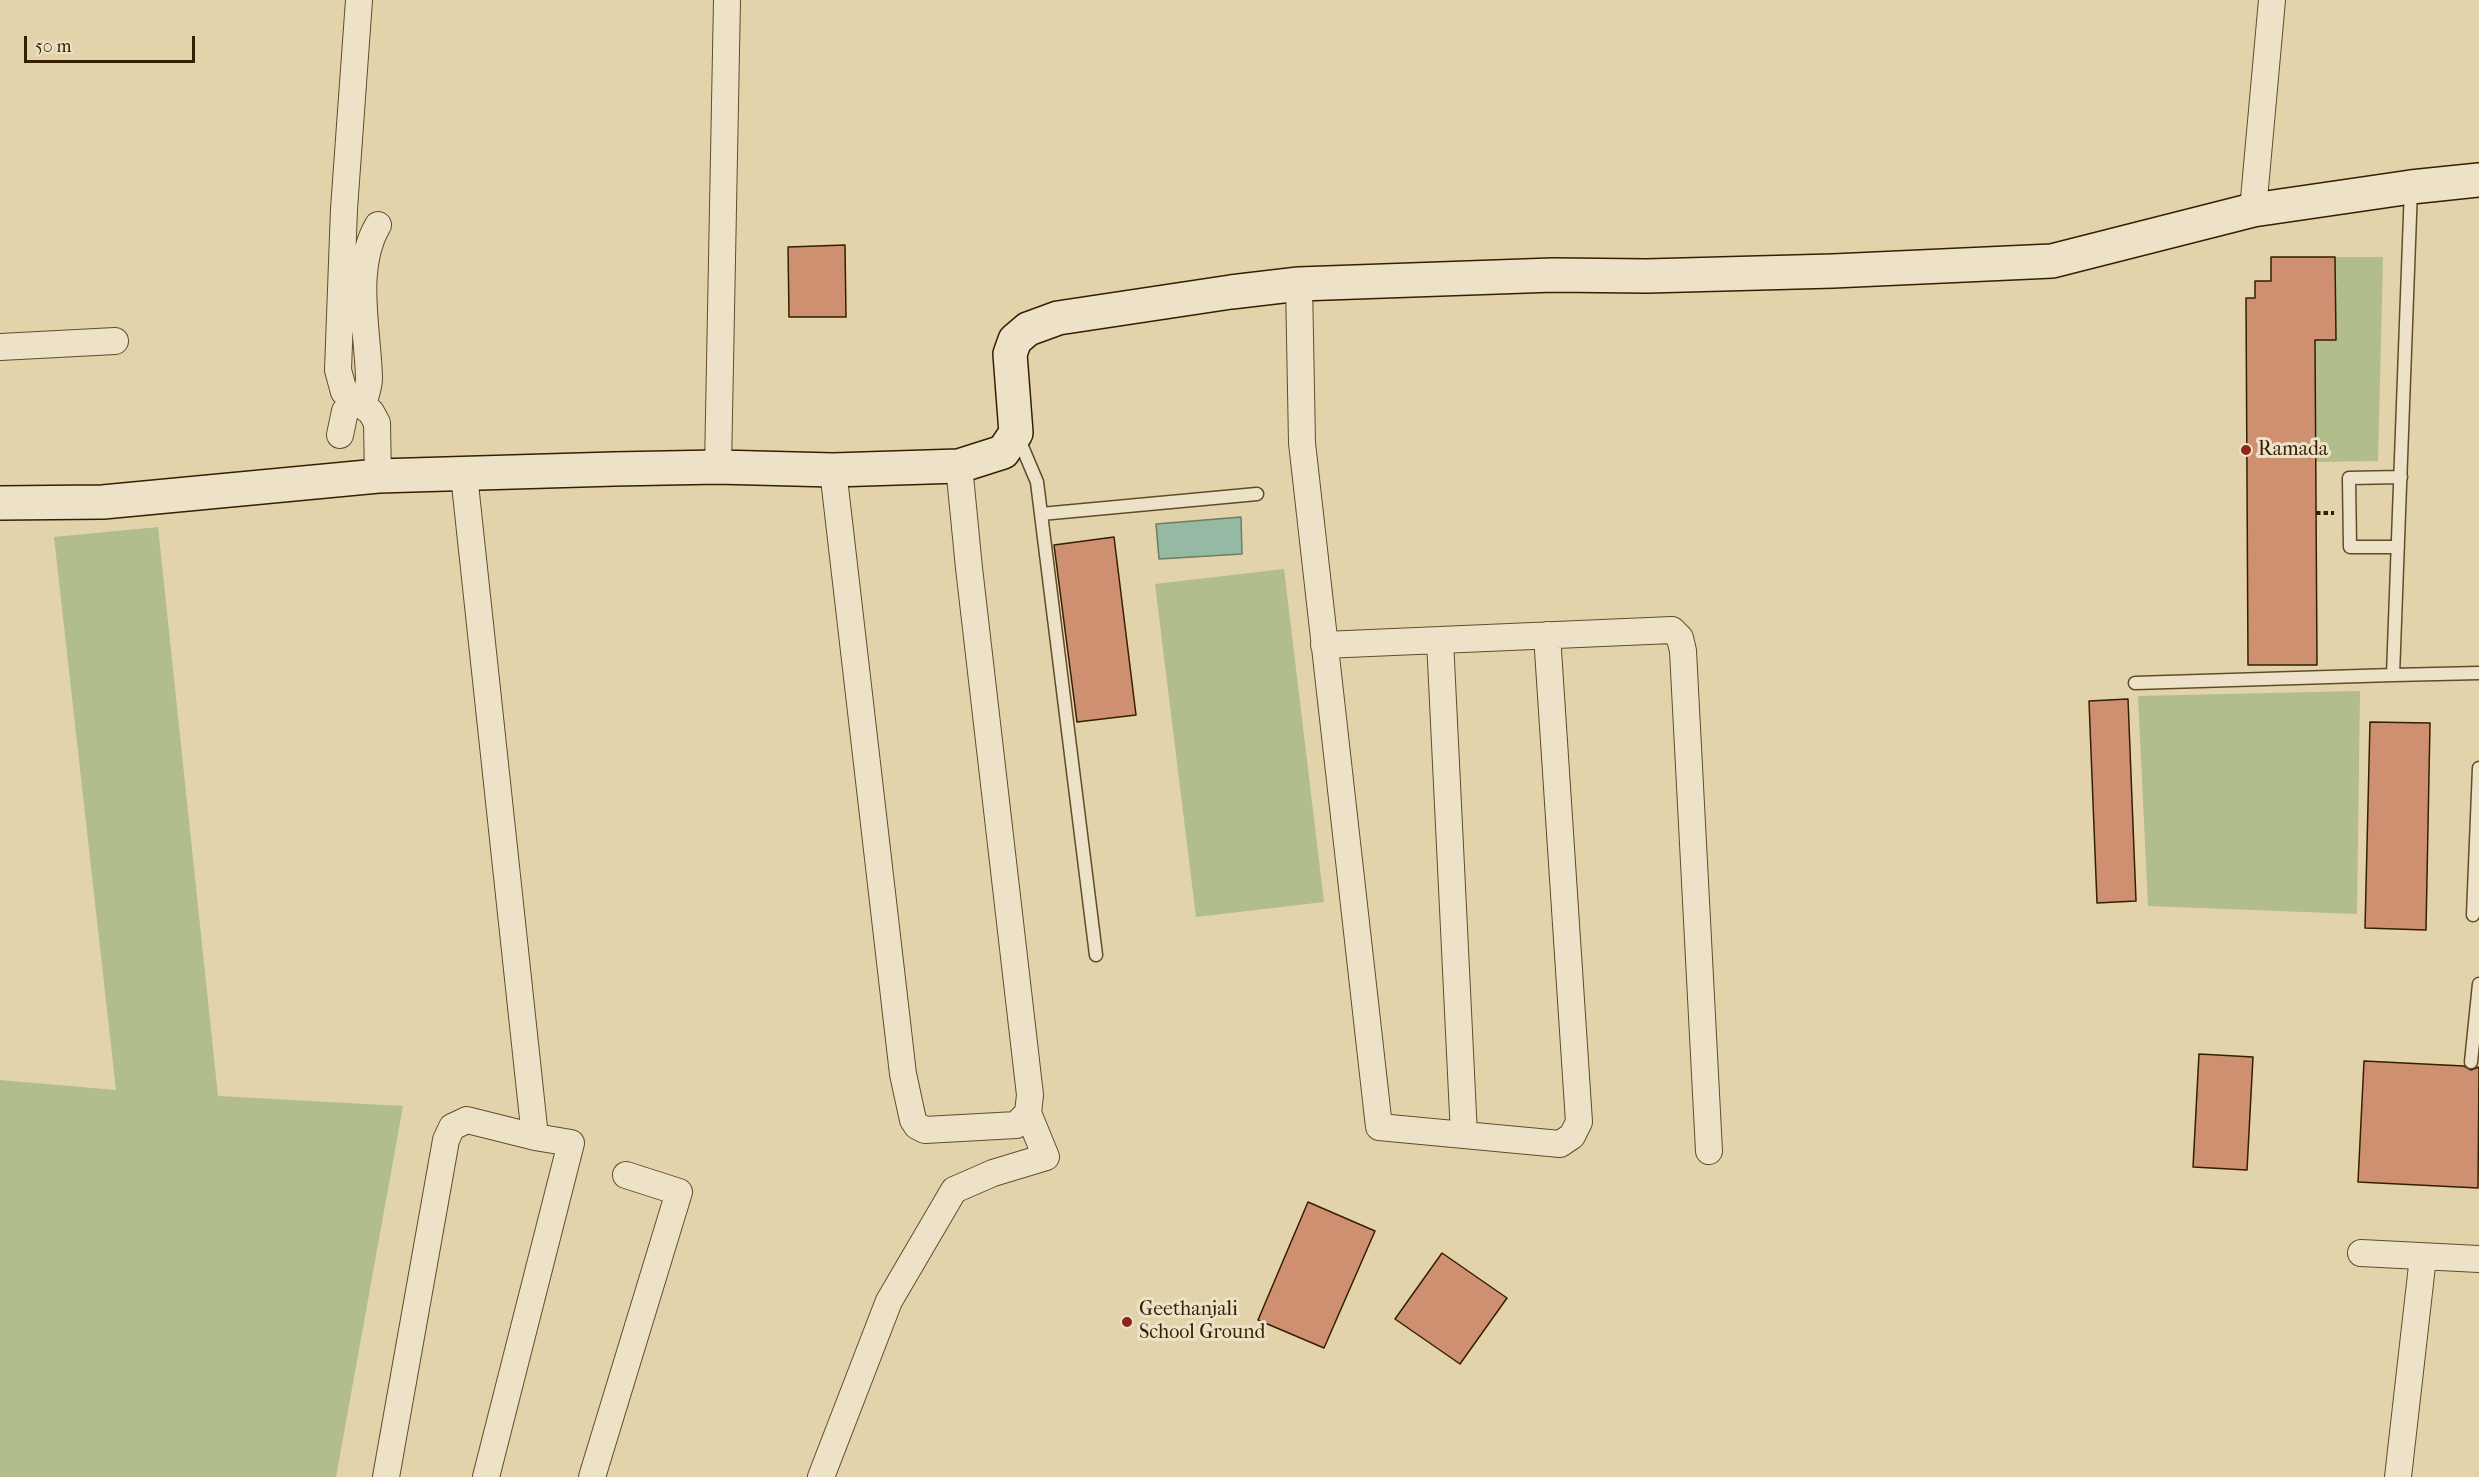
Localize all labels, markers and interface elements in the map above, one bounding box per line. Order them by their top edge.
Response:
scale bar [27,24,198,62]
text: 50 m [35,36,71,57]
place label: Ramada [2258,438,2328,462]
marker: Ramada [2239,443,2253,457]
place label: Geethanjali School Ground [1139,1298,1265,1345]
marker: Geethanjali School Ground [1120,1315,1134,1329]

